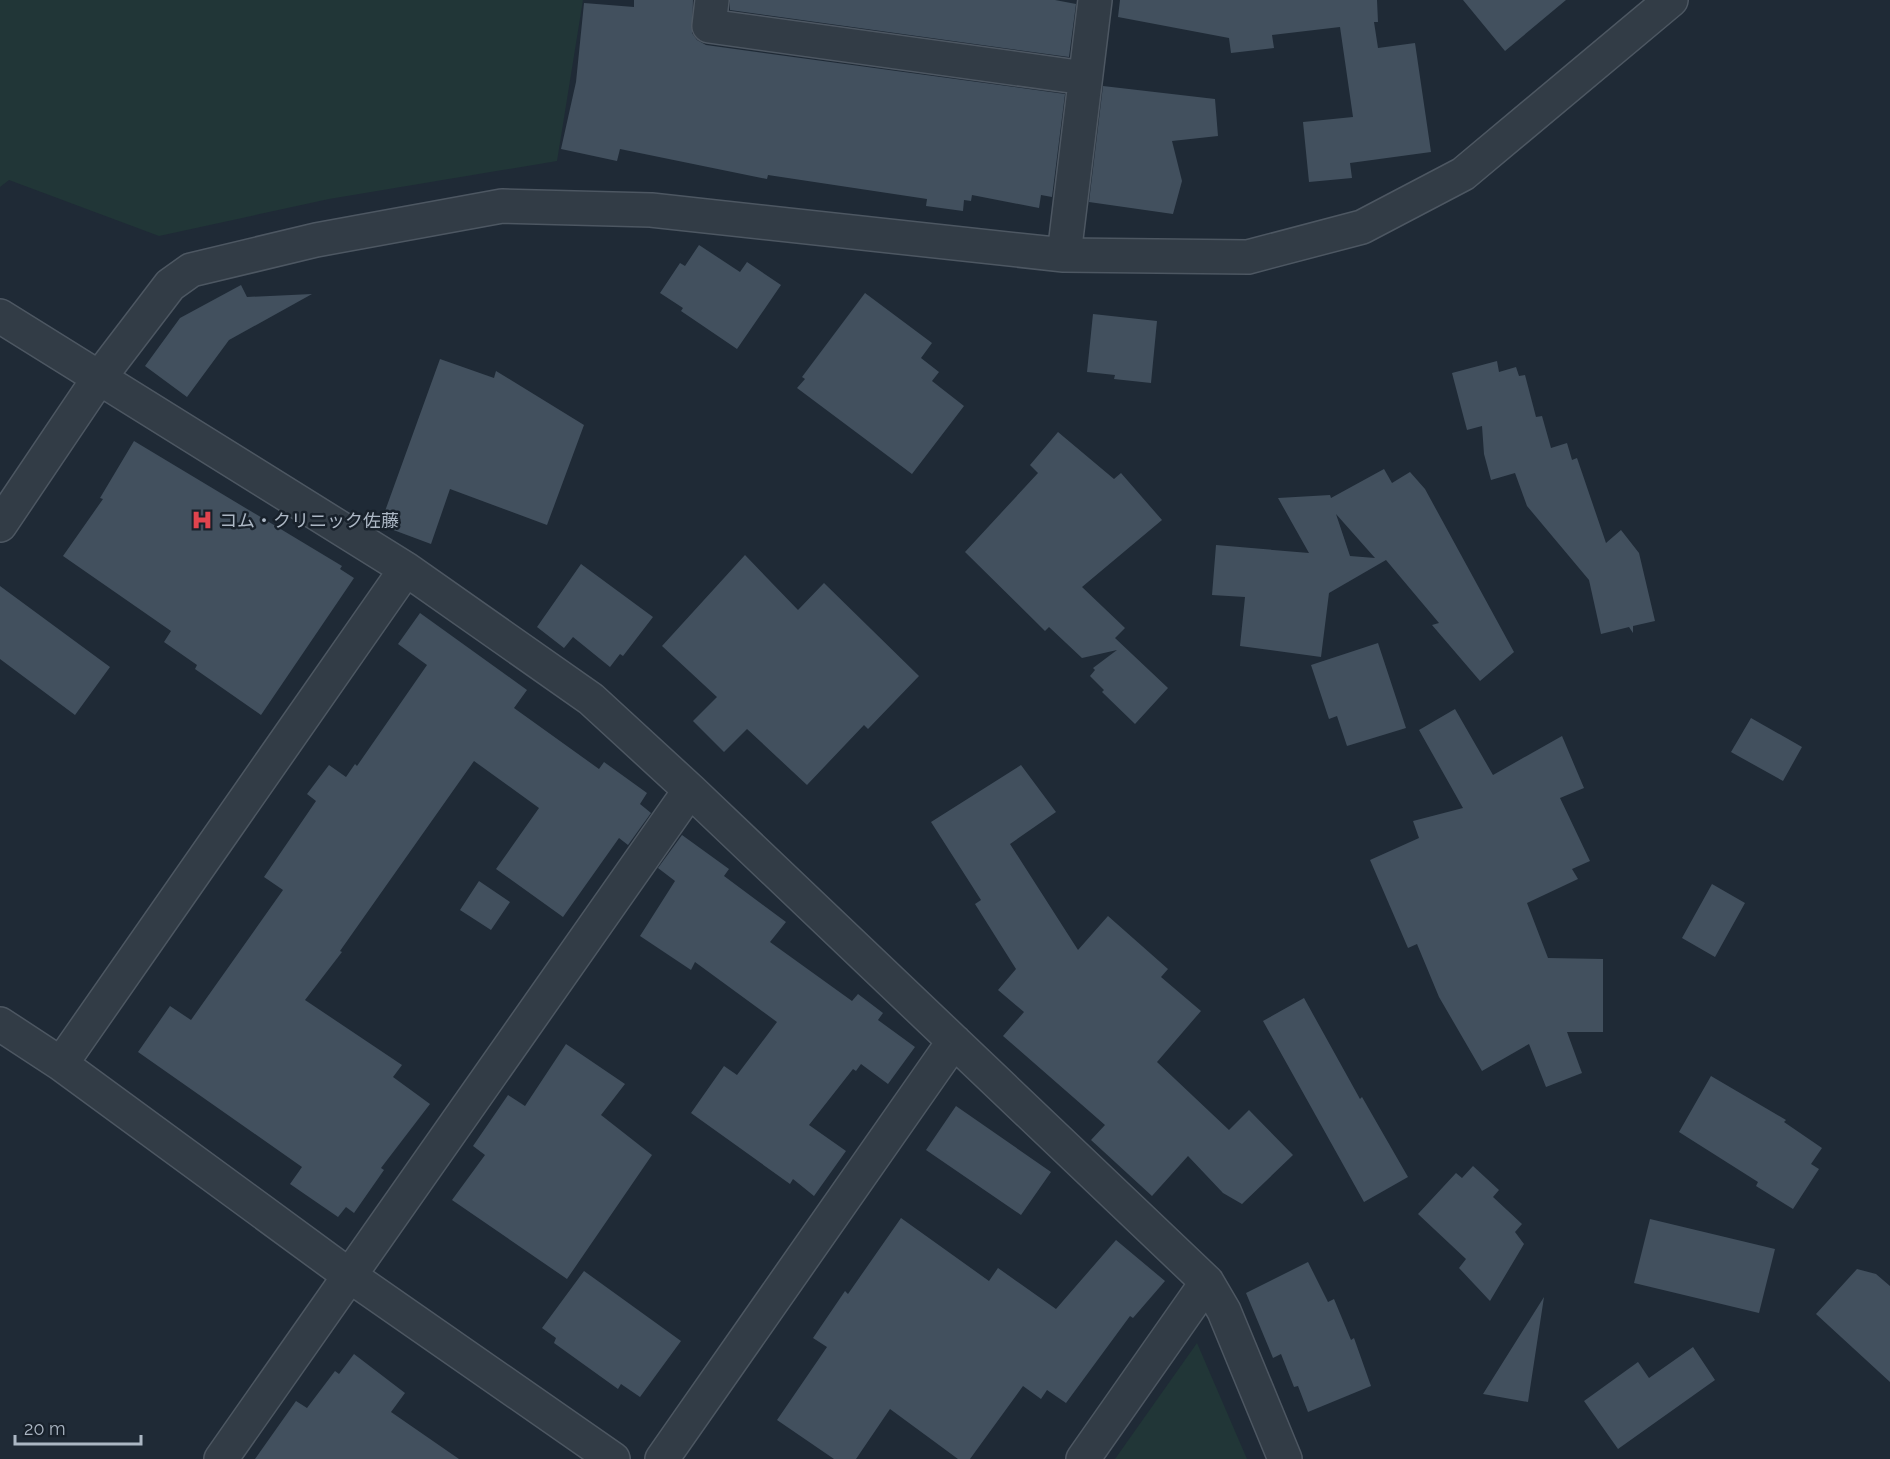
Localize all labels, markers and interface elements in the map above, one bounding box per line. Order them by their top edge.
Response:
hospital icon: コム・クリニック佐藤 [190,508,214,532]
place label: コム・クリニック佐藤 [219,510,399,531]
scale bar [15,1408,141,1446]
text: 20 m [24,1418,66,1439]

